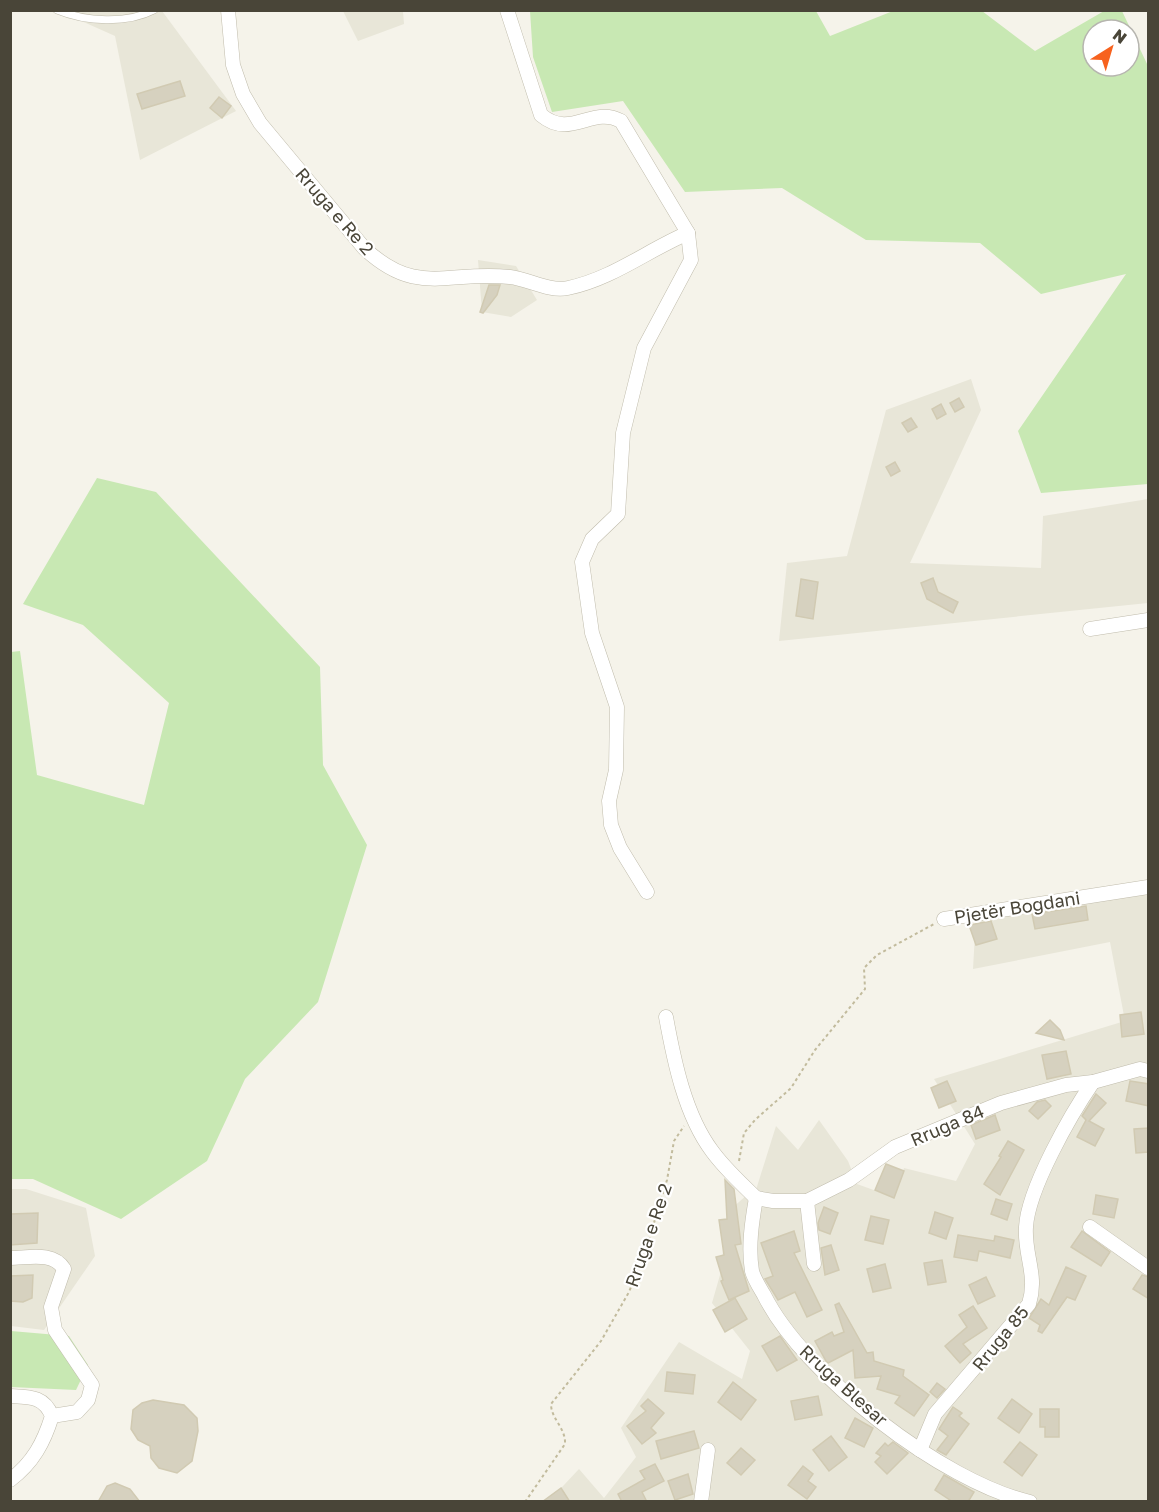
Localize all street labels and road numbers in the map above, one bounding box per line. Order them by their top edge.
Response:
street label: Rruga e Re 2 [291,163,379,259]
street label: Pjetër Bogdani [952,886,1082,928]
street label: Rruga 84 [907,1100,987,1150]
street label: Rruga e Re 2 [620,1180,676,1290]
street label: Rruga 85 [967,1301,1033,1375]
street label: Rruga Blesar [796,1340,892,1430]

